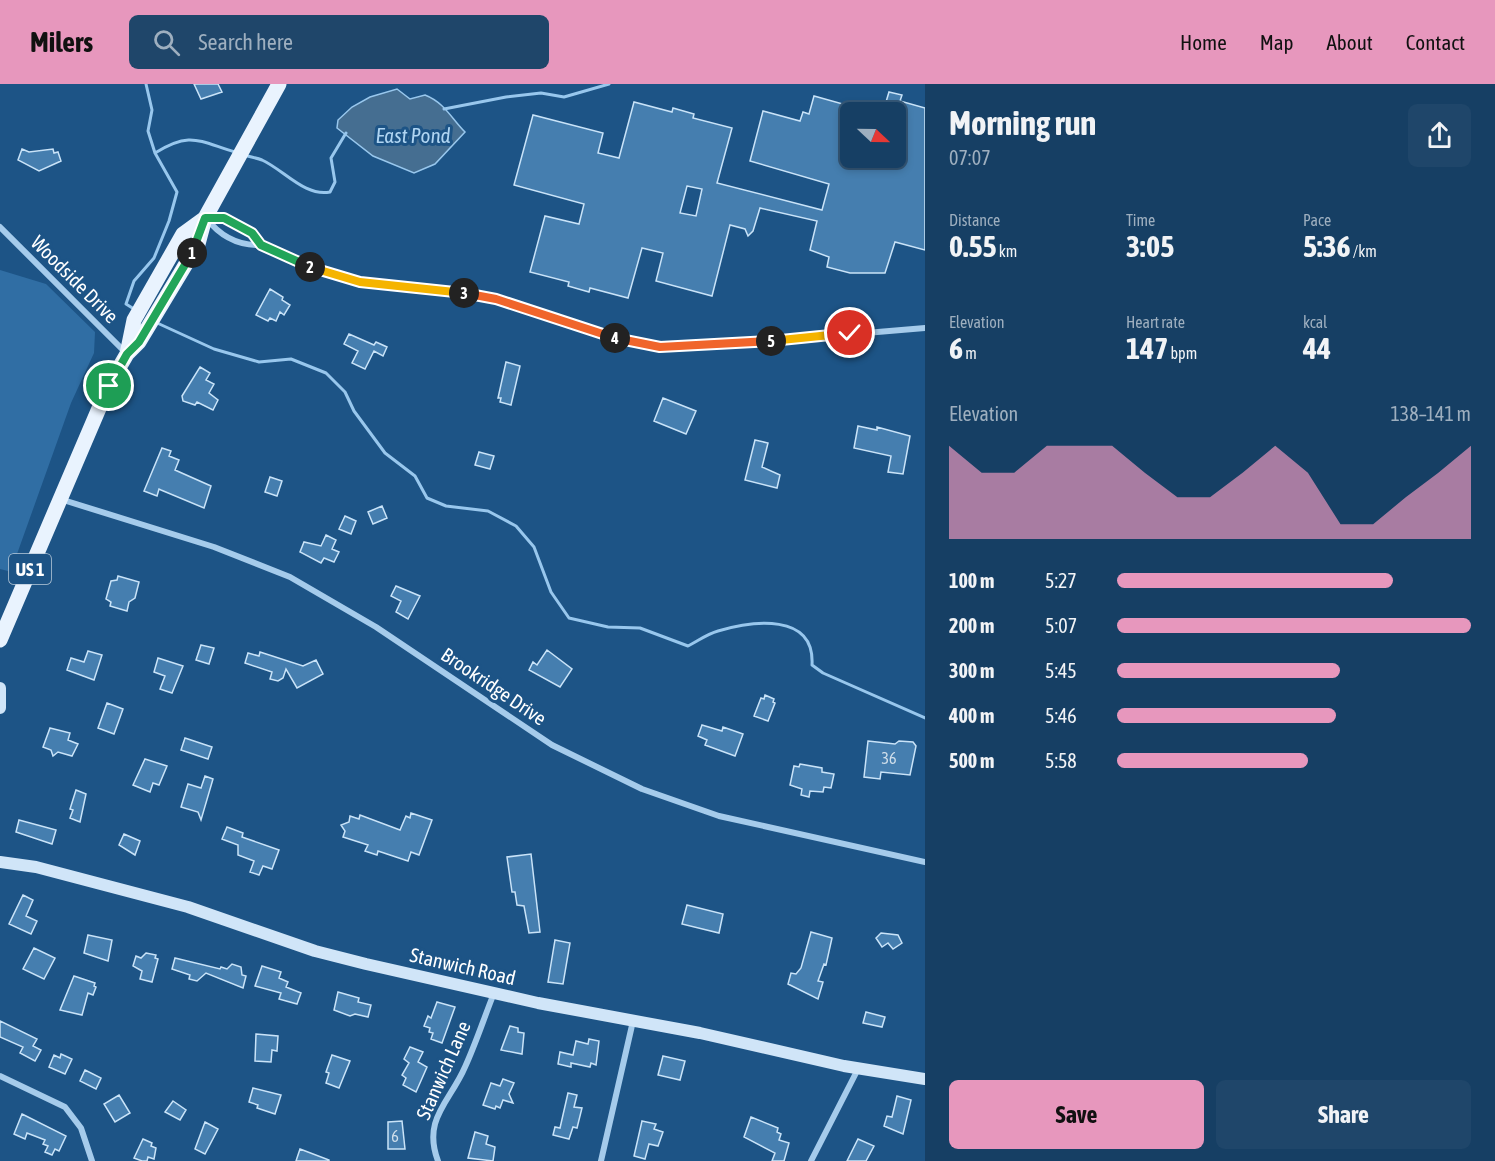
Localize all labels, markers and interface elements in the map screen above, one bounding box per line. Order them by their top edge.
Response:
search box [129,15,549,69]
text: Milers [30,26,93,58]
icon: search [150,26,183,59]
text: Search here [198,29,293,55]
text: Home [1180,30,1227,54]
text: Map [1260,30,1294,54]
text: About [1327,30,1373,54]
text: Contact [1406,30,1465,54]
north arrow [840,102,906,168]
map controls [840,102,906,168]
text: Morning run [949,104,1096,142]
button: share [1408,104,1471,167]
water label: East Pond [375,123,451,147]
text: 07:07 [949,146,991,169]
text: Distance [949,211,1000,229]
text: Time [1126,211,1155,229]
text: Pace [1303,211,1331,229]
text: 0.55 [949,229,997,263]
text: 3:05 [1126,229,1174,263]
text: 5:36 [1303,229,1351,263]
street label: Woodside Drive [27,231,123,327]
pin: 1 [177,238,207,268]
text: km [997,242,1017,260]
text: /km [1351,242,1377,260]
text: 1 [188,244,196,262]
pin: 2 [295,252,325,282]
text: 2 [306,258,314,276]
pin: 3 [449,278,479,308]
text: 3 [460,284,468,302]
pin [824,307,875,358]
text: Elevation [949,313,1004,331]
text: Heart rate [1126,313,1185,331]
text: kcal [1303,313,1327,331]
icon: check [833,316,866,349]
pin: 4 [600,323,630,353]
pin: 5 [756,326,786,356]
text: 4 [611,329,619,347]
text: 6 [949,331,963,365]
text: 147 [1126,331,1168,365]
text: 44 [1303,331,1331,365]
text: 5 [767,332,775,350]
text: m [963,344,977,362]
text: bpm [1168,344,1197,362]
pin [83,360,134,411]
icon: arrive [92,369,125,402]
text: Elevation [949,402,1018,425]
text: 138–141 m [1390,402,1471,425]
road number: US 1 [9,554,51,584]
text: 100 m [949,569,994,592]
text: 5:27 [1045,569,1077,592]
text: 200 m [949,614,994,637]
text: 5:07 [1045,614,1077,637]
street label: Brookridge Drive [437,642,551,730]
text: 300 m [949,659,994,682]
text: 5:45 [1045,659,1077,682]
text: 400 m [949,704,994,727]
text: 5:46 [1045,704,1077,727]
house number: 36 [881,749,897,767]
text: 500 m [949,749,994,772]
text: 5:58 [1045,749,1077,772]
street label: Stanwich Road [408,943,518,989]
street label: Stanwich Lane [411,1017,475,1123]
button: Save [949,1080,1204,1149]
button: Share [1216,1080,1471,1149]
house number: 6 [391,1127,399,1145]

